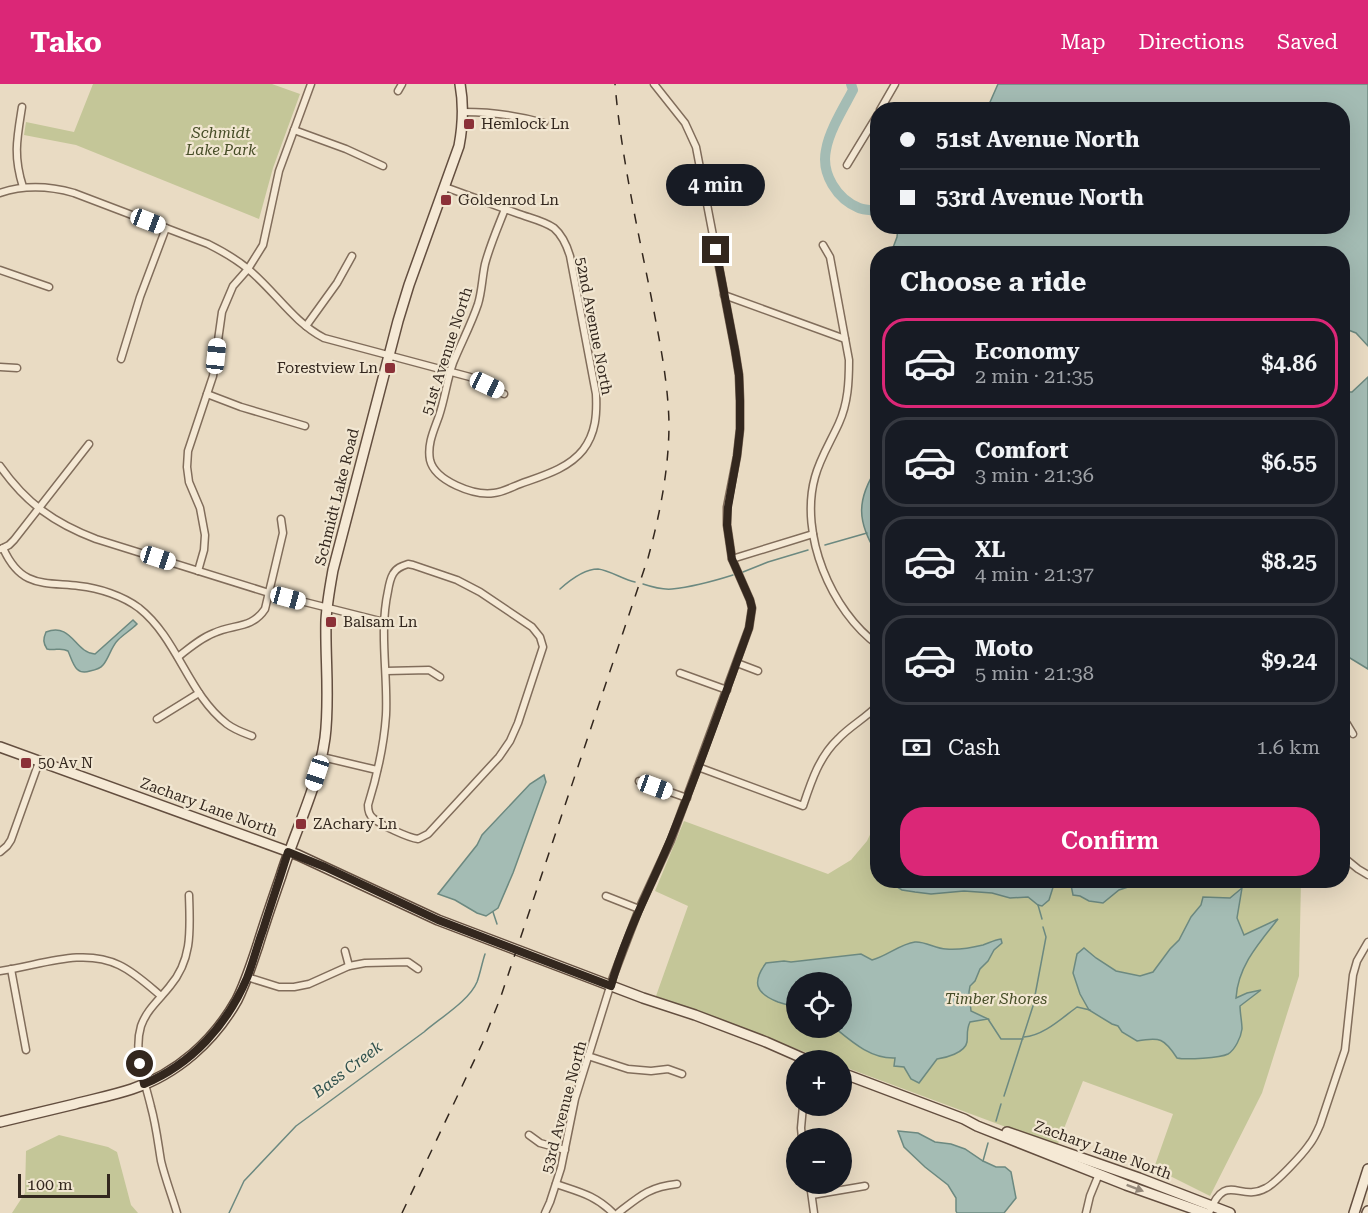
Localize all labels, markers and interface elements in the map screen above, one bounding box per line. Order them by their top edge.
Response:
text: Tako [30,26,102,59]
text: Map [1061,30,1105,54]
text: Directions [1138,30,1244,54]
text: Saved [1277,30,1338,54]
place label: Hemlock Ln [481,115,570,133]
marker: Hemlock Ln [462,117,476,131]
park label: Schmidt Lake Park [185,124,257,159]
text: 51st Avenue North [936,127,1139,152]
callout: 4 min [666,163,766,205]
text: 4 min [688,173,743,197]
text: 53rd Avenue North [936,185,1144,210]
place label: Goldenrod Ln [458,191,559,209]
marker: Goldenrod Ln [439,193,453,207]
car [128,206,168,236]
route end [702,236,729,263]
street label: 52nd Avenue North [572,255,616,397]
text: Choose a ride [900,266,1086,298]
street label: 51st Avenue North [418,284,476,417]
icon: car [903,336,957,390]
car [205,337,227,375]
text: Economy [975,339,1079,364]
text: $4.86 [1261,351,1317,376]
place label: Forestview Ln [277,359,378,377]
marker: Forestview Ln [383,361,397,375]
text: 2 min · 21:35 [975,364,1094,388]
car [467,369,507,401]
street label: Schmidt Lake Road [311,426,363,567]
icon: car [903,435,957,489]
text: Comfort [975,438,1068,463]
text: $6.55 [1261,450,1317,475]
text: 3 min · 21:36 [975,463,1094,487]
icon: car [903,534,957,588]
text: XL [975,537,1005,562]
car [138,544,178,572]
text: $8.25 [1261,549,1317,574]
text: 4 min · 21:37 [975,562,1094,586]
car [268,585,308,611]
place label: Balsam Ln [343,613,418,631]
marker: Balsam Ln [324,615,338,629]
icon: car [903,633,957,687]
text: Moto [975,636,1033,661]
text: $9.24 [1261,648,1317,673]
text: 5 min · 21:38 [975,661,1094,685]
icon: cash [900,731,933,764]
text: Cash [948,735,1000,760]
text: 1.6 km [1256,735,1320,759]
car [303,753,331,793]
place label: 50 Av N [38,754,93,772]
marker: 50 Av N [19,756,33,770]
car [635,772,675,802]
street label: Zachary Lane North [138,774,280,840]
button: Confirm [900,807,1320,876]
place label: ZAchary Ln [313,815,397,833]
marker: ZAchary Ln [294,817,308,831]
map controls [786,972,852,1194]
button: locate [786,972,852,1038]
park label: Timber Shores [945,990,1047,1008]
water label: Bass Creek [308,1037,386,1102]
street label: 53rd Avenue North [538,1038,590,1175]
route start [126,1050,153,1077]
button: + [786,1050,852,1116]
street label: Zachary Lane North [1032,1117,1174,1183]
button: − [786,1128,852,1194]
scale bar [18,1171,110,1198]
text: 100 m [27,1175,73,1194]
one-way arrow [1126,1184,1144,1193]

